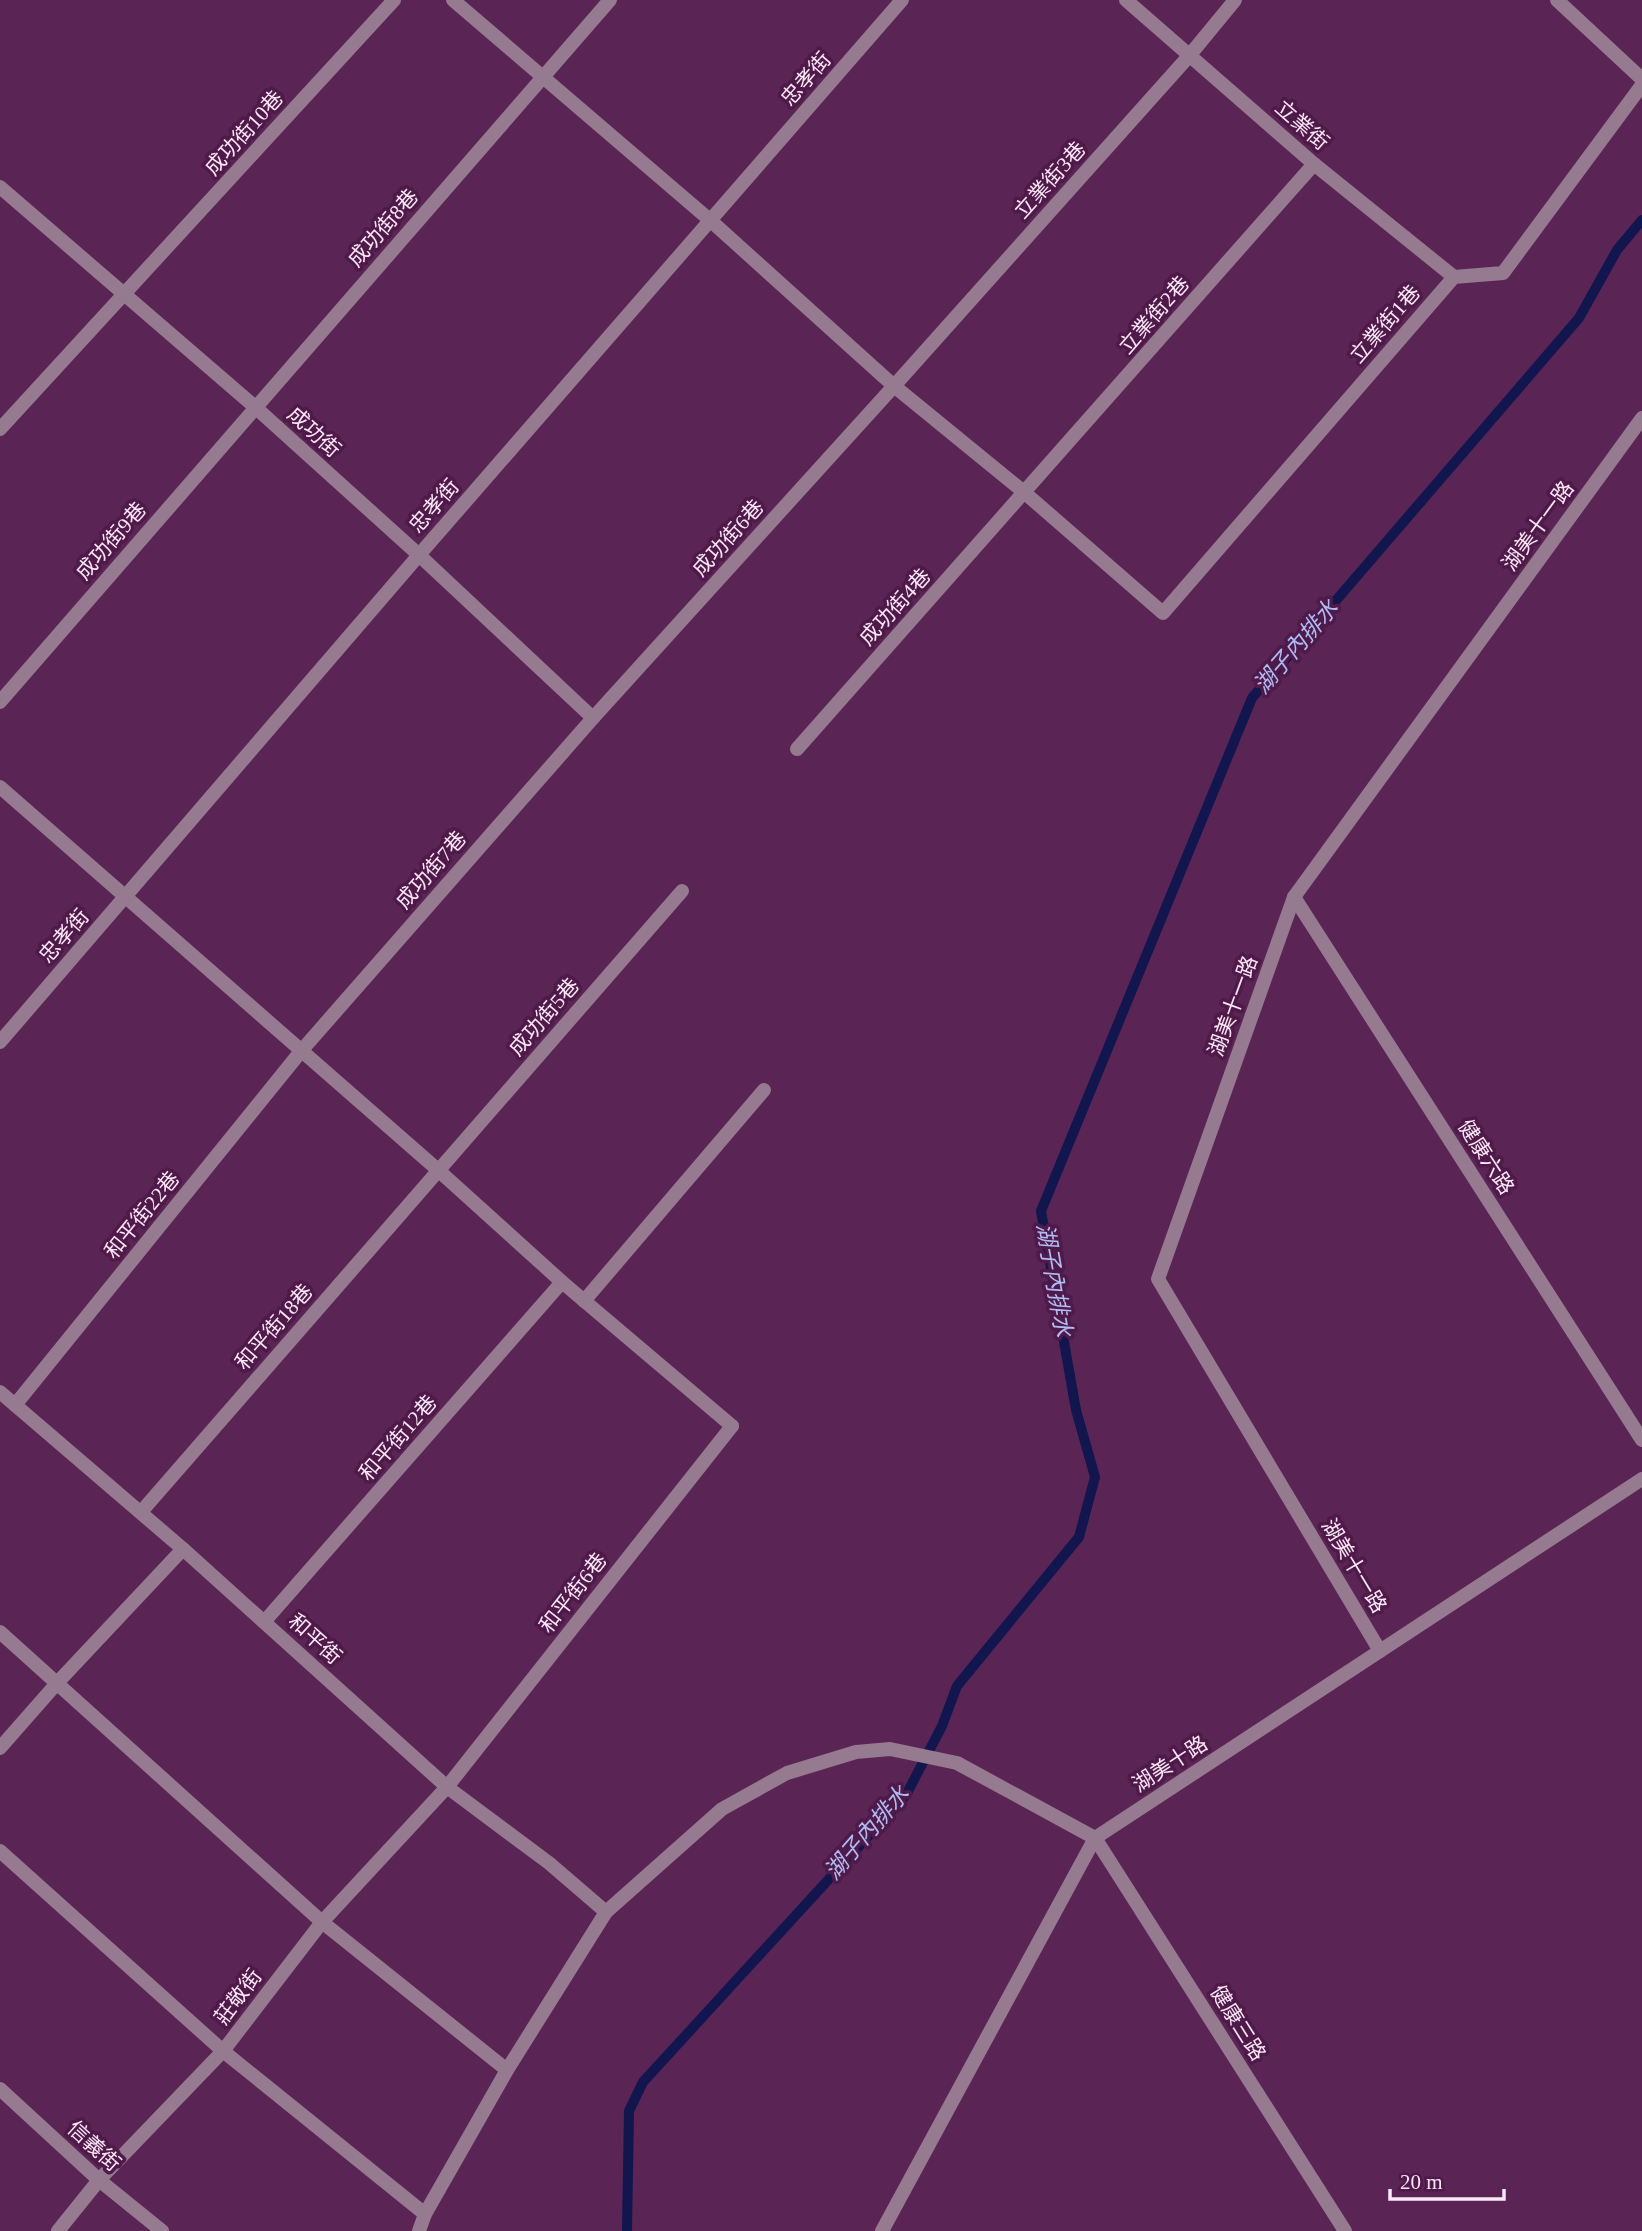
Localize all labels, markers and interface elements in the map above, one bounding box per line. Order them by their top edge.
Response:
street label: 忠孝街 [776,47,836,111]
street label: 成功街10巷 [200,86,288,180]
street label: 立業街 [1270,95,1334,155]
street label: 立業街3巷 [1009,137,1091,223]
street label: 成功街8巷 [343,184,423,272]
street label: 立業街2巷 [1114,271,1194,359]
street label: 立業街1巷 [1345,280,1425,368]
street label: 成功街 [283,402,345,462]
street label: 忠孝街 [404,474,464,538]
street label: 湖美十一路 [1497,476,1579,576]
street label: 成功街6巷 [687,495,769,581]
street label: 成功街9巷 [71,497,151,585]
street label: 成功街4巷 [854,564,936,650]
water label: 湖子內排水 [1249,595,1344,699]
street label: 成功街7巷 [391,826,471,914]
street label: 忠孝街 [34,904,94,968]
street label: 湖美十一路 [1204,953,1262,1059]
street label: 成功街5巷 [504,973,584,1061]
street label: 健康六路 [1453,1115,1519,1199]
street label: 和平街22巷 [100,1167,184,1263]
water label: 湖子內排水 [1032,1221,1076,1340]
street label: 和平街18巷 [231,1280,317,1374]
street label: 和平街12巷 [355,1391,441,1485]
street label: 湖美十一路 [1317,1515,1391,1617]
street label: 和平街6巷 [534,1548,612,1638]
street label: 和平街 [284,1609,346,1669]
street label: 湖美十路 [1128,1731,1212,1797]
water label: 湖子內排水 [820,1781,915,1885]
street label: 莊敬街 [209,1965,267,2029]
street label: 健康三路 [1206,1981,1270,2065]
street label: 信義街 [63,2116,125,2176]
scale bar [1390,2158,1504,2202]
text: 20 m [1400,2170,1443,2194]

